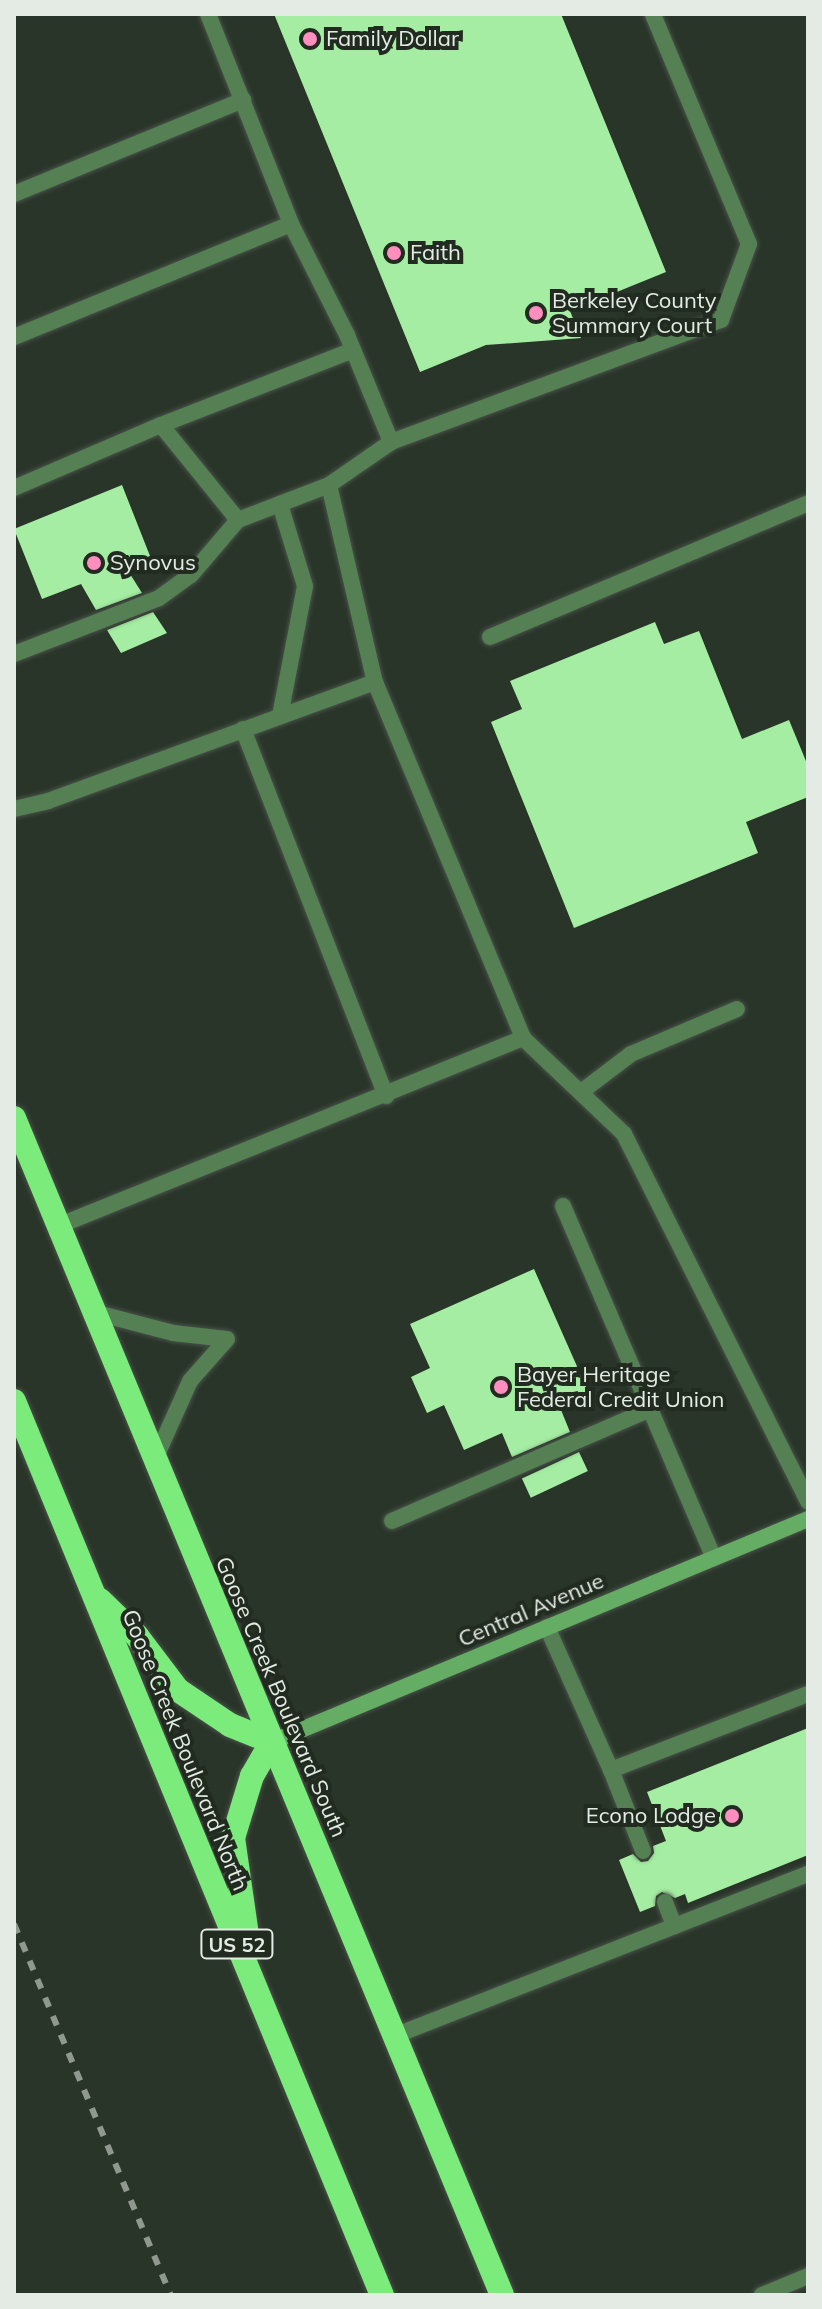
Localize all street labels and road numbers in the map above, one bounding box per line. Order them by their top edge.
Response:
street label: Goose Creek Boulevard South [210,1553,352,1841]
street label: Central Avenue [454,1567,608,1653]
street label: Goose Creek Boulevard North [116,1606,254,1894]
road number: US 52 [199,1928,275,1960]

